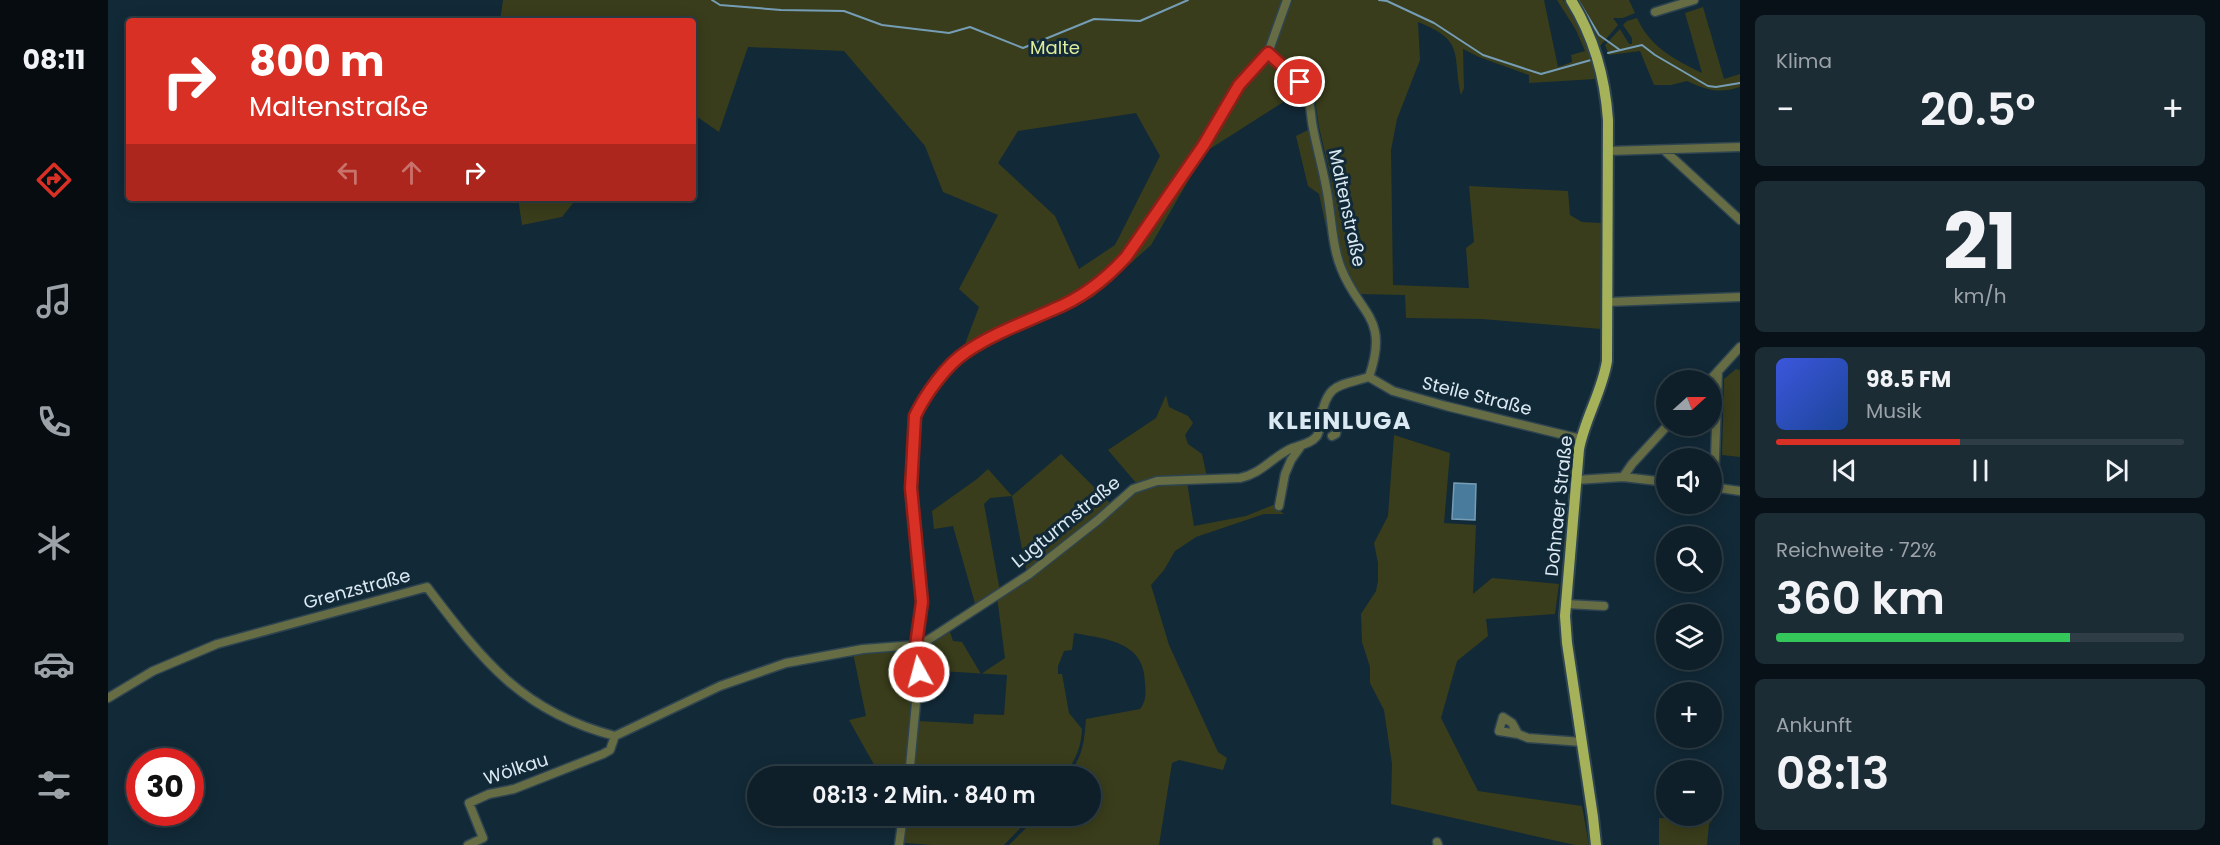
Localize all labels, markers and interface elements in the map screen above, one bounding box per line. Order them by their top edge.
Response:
text: 800 m [249,32,384,91]
park label: Malte [1030,35,1080,60]
text: 08:11 [22,41,86,78]
icon: right [150,42,228,120]
text: Klima [1776,47,1832,75]
pin [1274,56,1325,107]
icon: arrive [1283,65,1316,98]
text: 20.5° [1920,78,2036,141]
text: − [1776,86,1794,133]
text: + [2161,86,2184,133]
text: Maltenstraße [249,88,428,125]
street label: Maltenstraße [1323,147,1372,269]
icon: left [332,156,365,189]
icon: ahead [395,156,428,189]
icon: right [458,156,491,189]
icon: directions [33,159,75,201]
text: 21 [1943,187,2017,296]
icon: music [33,280,75,322]
text: km/h [1953,282,2007,310]
text: 98.5 FM [1866,364,1951,395]
street label: Steile Straße [1420,370,1535,421]
north arrow [1656,370,1722,436]
map controls [1656,370,1722,826]
text: Musik [1866,397,1922,425]
icon: phone [33,401,75,443]
district label: KLEINLUGA [1268,404,1412,437]
street label: Dohnaer Straße [1539,434,1578,578]
button: sound [1656,448,1722,514]
icon: previous [1828,454,1861,487]
icon: pause [1964,454,1997,487]
icon: next [2100,454,2133,487]
street label: Lugturmstraße [1006,470,1125,573]
icon: climate [33,522,75,564]
button: search [1656,526,1722,592]
text: Reichweite · 72% [1776,536,1936,564]
street label: Grenzstraße [301,562,413,615]
text: 360 km [1776,567,1945,630]
button: layers [1656,604,1722,670]
position arrow [887,640,951,704]
icon: car [33,643,75,685]
button: + [1656,682,1722,748]
text: Ankunft [1776,711,1852,739]
text: 08:13 [1776,742,1889,805]
street label: Wölkau [480,746,551,791]
speed limit sign: 30 [126,748,204,826]
button: − [1656,760,1722,826]
icon: filters [33,764,75,806]
text: 08:13 · 2 Min. · 840 m [812,780,1036,811]

